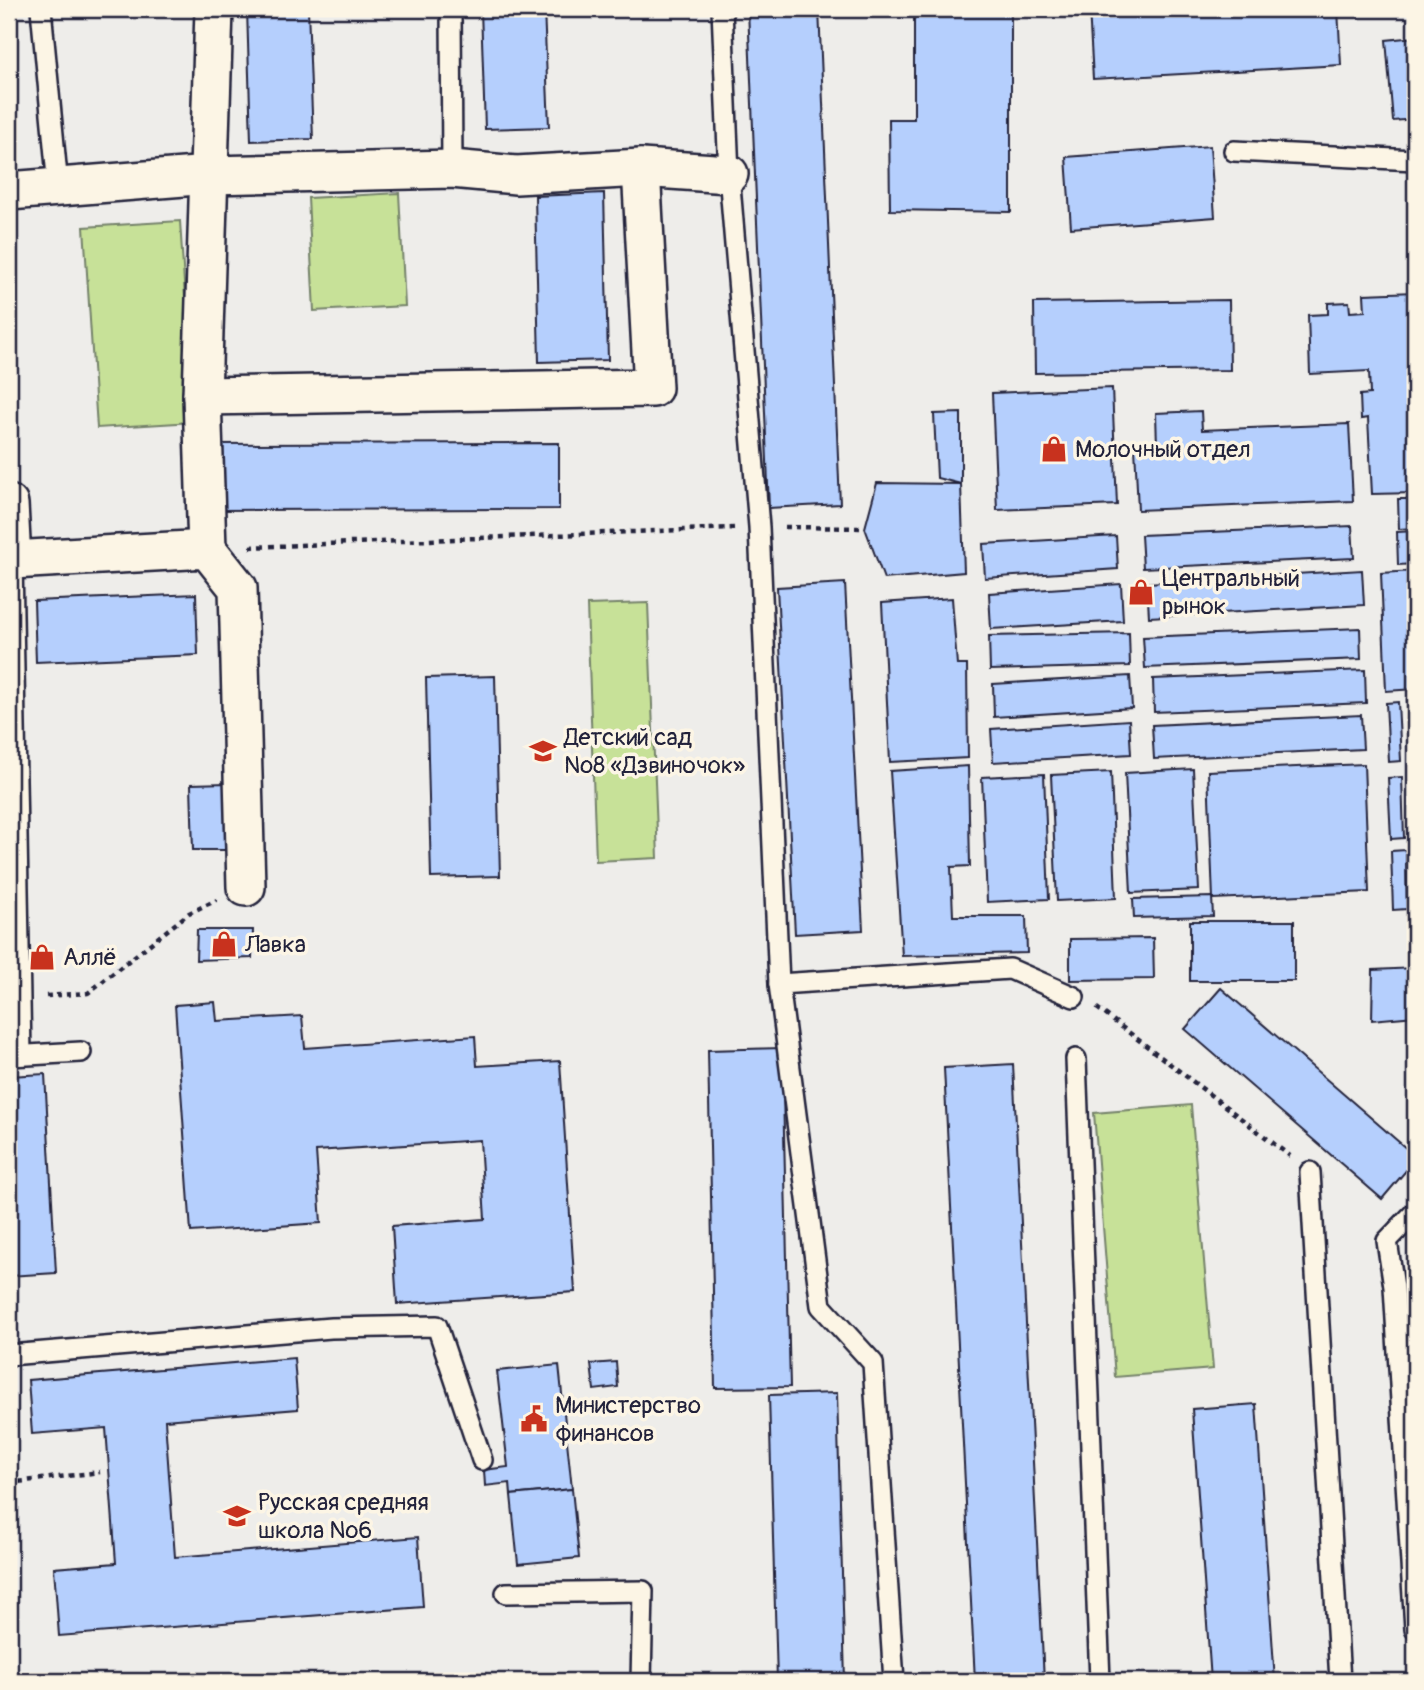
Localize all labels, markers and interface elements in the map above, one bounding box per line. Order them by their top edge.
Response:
shop icon: Молочный отдел [1039,434,1069,464]
place label: Молочный отдел [1075,435,1251,464]
place label: Центральный рынок [1162,564,1300,621]
shop icon: Центральный рынок [1126,577,1156,607]
place label: Детский сад №8 «Дзвиночок» [563,723,745,780]
school or university icon: Детский сад №8 «Дзвиночок» [528,736,558,766]
shop icon: Лавка [209,929,239,959]
place label: Лавка [244,930,306,959]
shop icon: Аллё [27,942,57,972]
place label: Аллё [63,943,117,972]
place label: Министерство финансов [555,1391,701,1448]
public building icon: Министерство финансов [519,1404,549,1434]
place label: Русская средняя школа №6 [258,1488,429,1545]
school or university icon: Русская средняя школа №6 [222,1501,252,1531]

